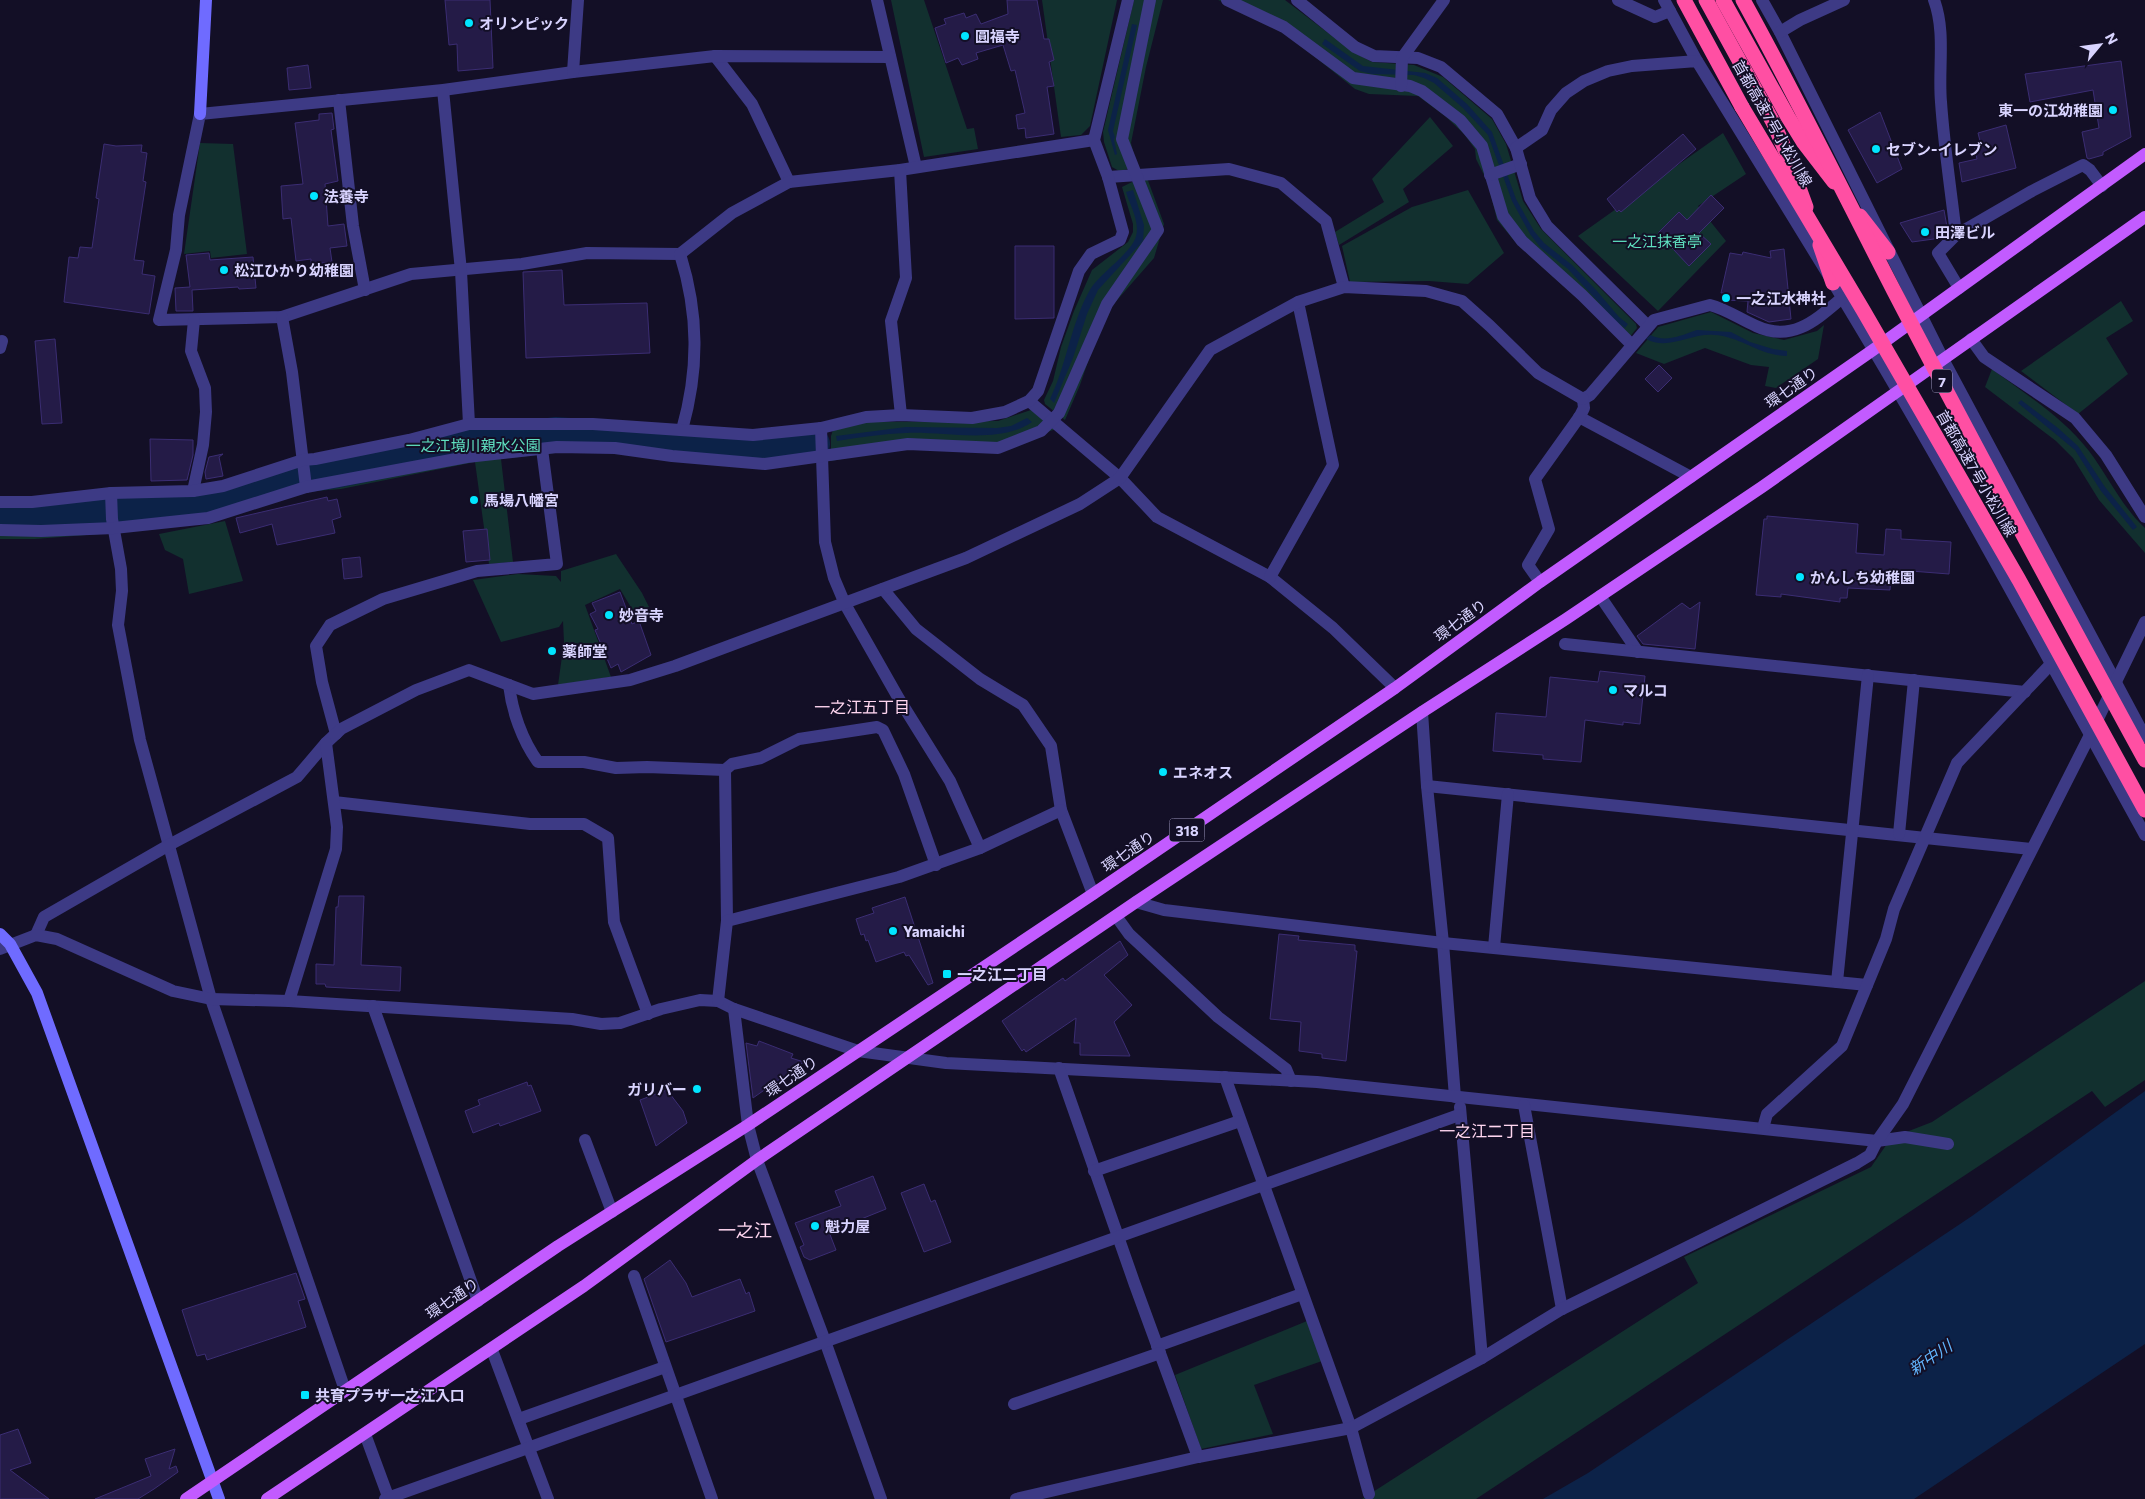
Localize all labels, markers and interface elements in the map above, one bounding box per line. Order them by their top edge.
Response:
place label: オリンピック [479,14,569,32]
marker: オリンピック [463,17,475,29]
north arrow [2075,20,2125,70]
place label: 圓福寺 [975,27,1020,45]
marker: 圓福寺 [959,30,971,42]
text: N [2102,30,2122,47]
street label: 首都高速7号小松川線 [1729,57,1817,189]
place label: 東一の江幼稚園 [1998,101,2103,119]
marker: 東一の江幼稚園 [2107,104,2119,116]
place label: セブン-イレブン [1886,140,1997,158]
marker: セブン-イレブン [1870,143,1882,155]
place label: 法養寺 [324,187,369,205]
marker: 法養寺 [308,190,320,202]
place label: 田澤ビル [1935,223,1995,241]
marker: 田澤ビル [1919,226,1931,238]
park label: 一之江抹香亭 [1612,232,1702,250]
place label: 松江ひかり幼稚園 [234,261,354,279]
marker: 松江ひかり幼稚園 [218,264,230,276]
place label: 一之江水神社 [1736,289,1826,307]
marker: 一之江水神社 [1720,292,1732,304]
street label: 環七通り [1761,362,1821,412]
road number: 7 [1932,370,1952,392]
street label: 首都高速7号小松川線 [1933,407,2021,539]
park label: 一之江境川親水公園 [405,436,541,454]
place label: 馬場八幡宮 [484,491,559,509]
marker: 馬場八幡宮 [468,494,480,506]
place label: かんしち幼稚園 [1810,568,1915,586]
marker: かんしち幼稚園 [1794,571,1806,583]
street label: 環七通り [1430,595,1490,645]
place label: 妙音寺 [619,606,664,624]
marker: 妙音寺 [603,609,615,621]
place label: 薬師堂 [562,642,607,660]
marker: 薬師堂 [546,645,558,657]
place label: マルコ [1623,681,1668,699]
marker: マルコ [1607,684,1619,696]
district label: 一之江五丁目 [814,697,910,716]
place label: エネオス [1173,763,1233,781]
marker: エネオス [1157,766,1169,778]
road number: 318 [1170,818,1204,842]
street label: 環七通り [1098,827,1158,875]
place label: Yamaichi [903,922,965,940]
marker: Yamaichi [887,925,899,937]
place label: 一之江二丁目 [957,965,1047,983]
marker: 一之江二丁目 [941,968,953,980]
street label: 環七通り [761,1052,821,1100]
place label: ガリバー [627,1080,687,1098]
marker: ガリバー [691,1083,703,1095]
district label: 一之江二丁目 [1439,1121,1535,1140]
place label: 魁力屋 [825,1217,870,1235]
district label: 一之江 [718,1219,772,1241]
marker: 魁力屋 [809,1220,821,1232]
street label: 環七通り [422,1274,482,1322]
water label: 新中川 [1905,1335,1957,1378]
place label: 共育プラザ一之江入口 [315,1386,465,1404]
marker: 共育プラザ一之江入口 [299,1389,311,1401]

